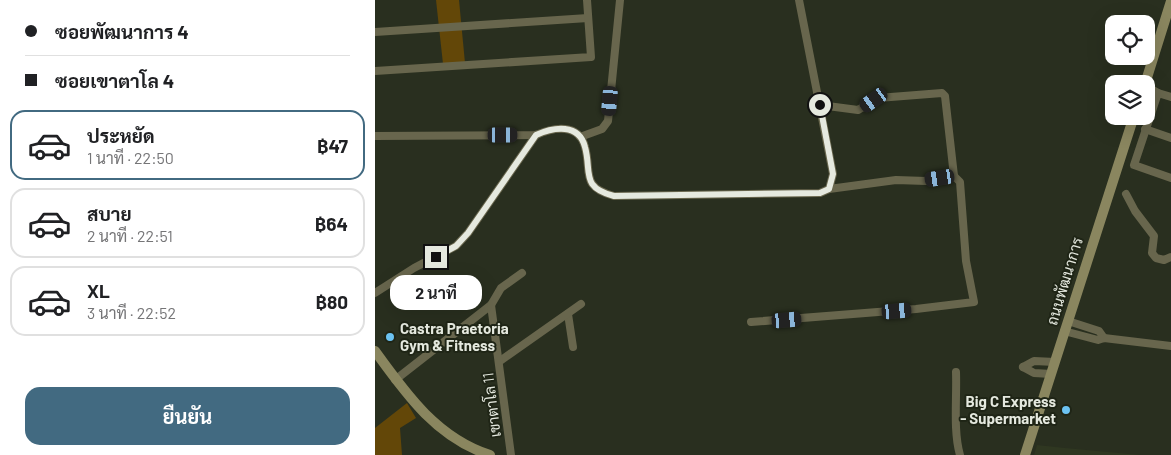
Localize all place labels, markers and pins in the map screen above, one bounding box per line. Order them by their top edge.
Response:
place label: Castra Praetoria Gym & Fitness [400,319,509,354]
marker: Castra Praetoria Gym & Fitness [384,331,396,343]
place label: Big C Express - Supermarket [960,392,1056,427]
marker: Big C Express - Supermarket [1060,404,1072,416]

